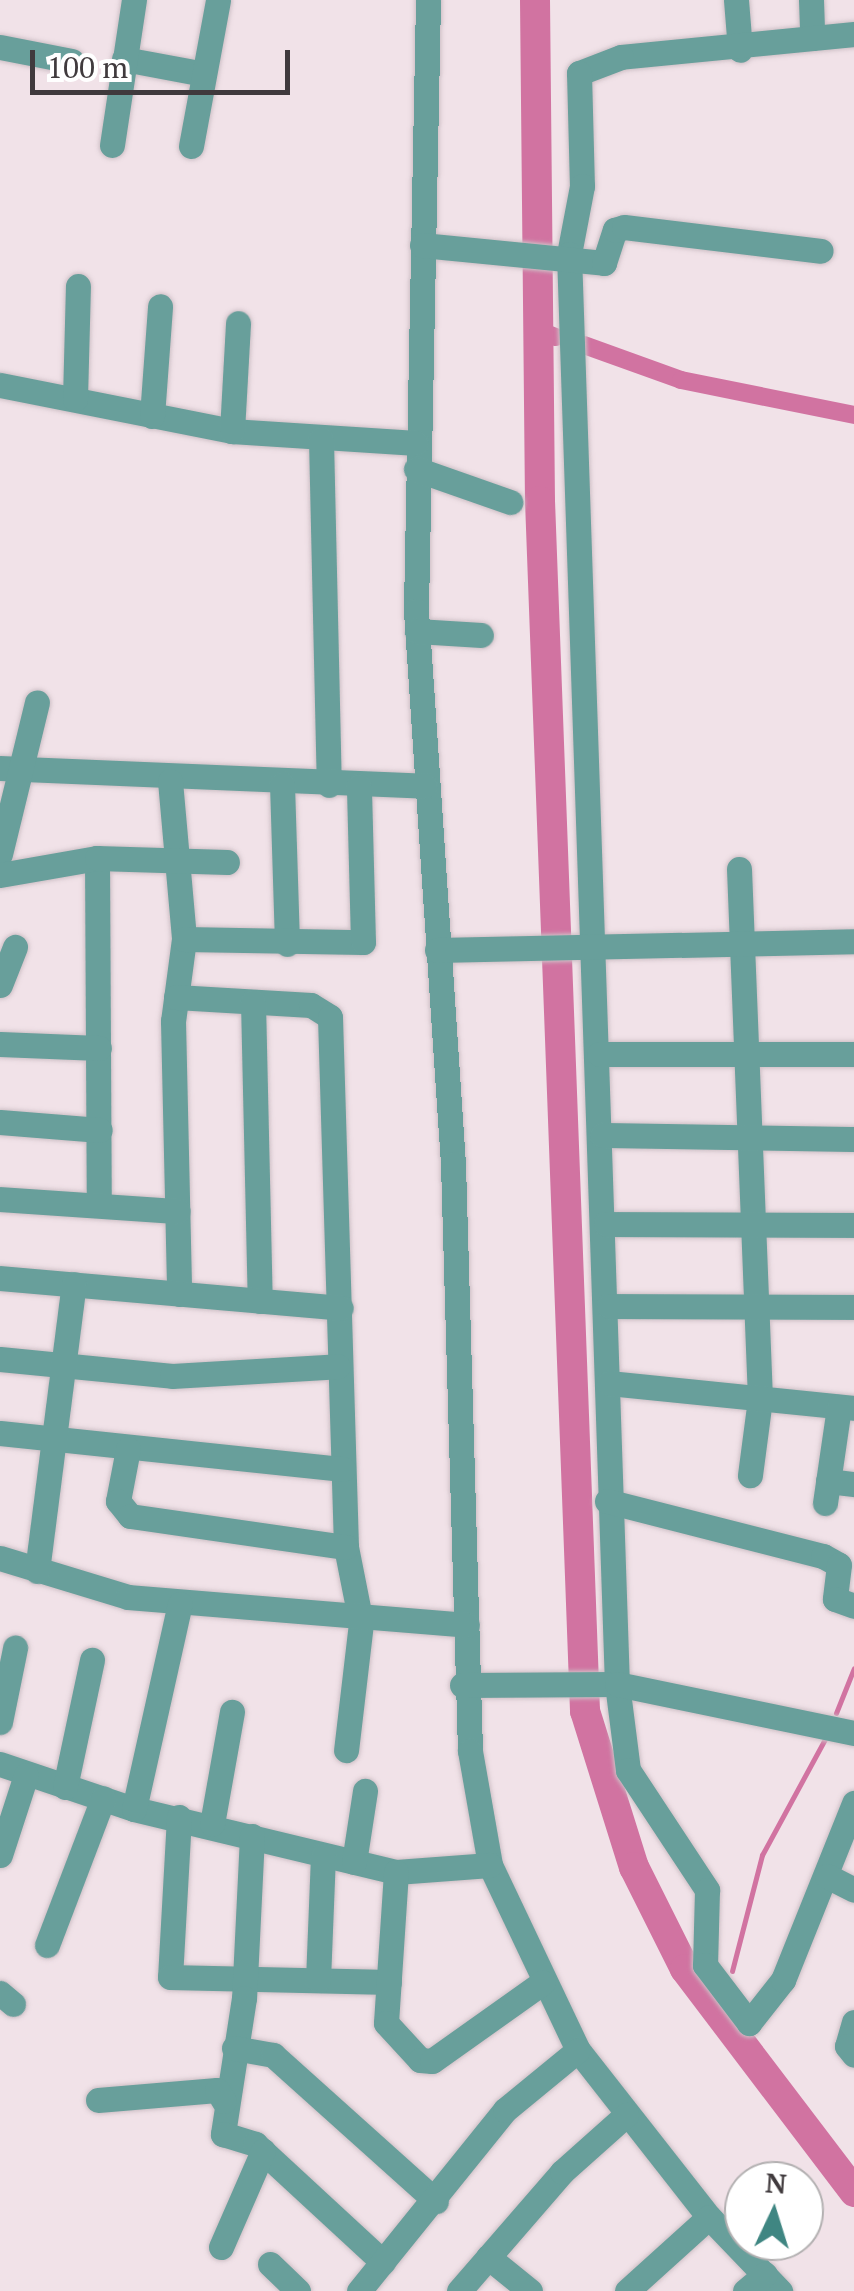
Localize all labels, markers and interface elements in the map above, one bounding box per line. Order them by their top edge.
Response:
scale bar [35,30,295,92]
text: 100 m [47,47,128,87]
north arrow [724,2161,824,2261]
text: N [764,2163,788,2202]

